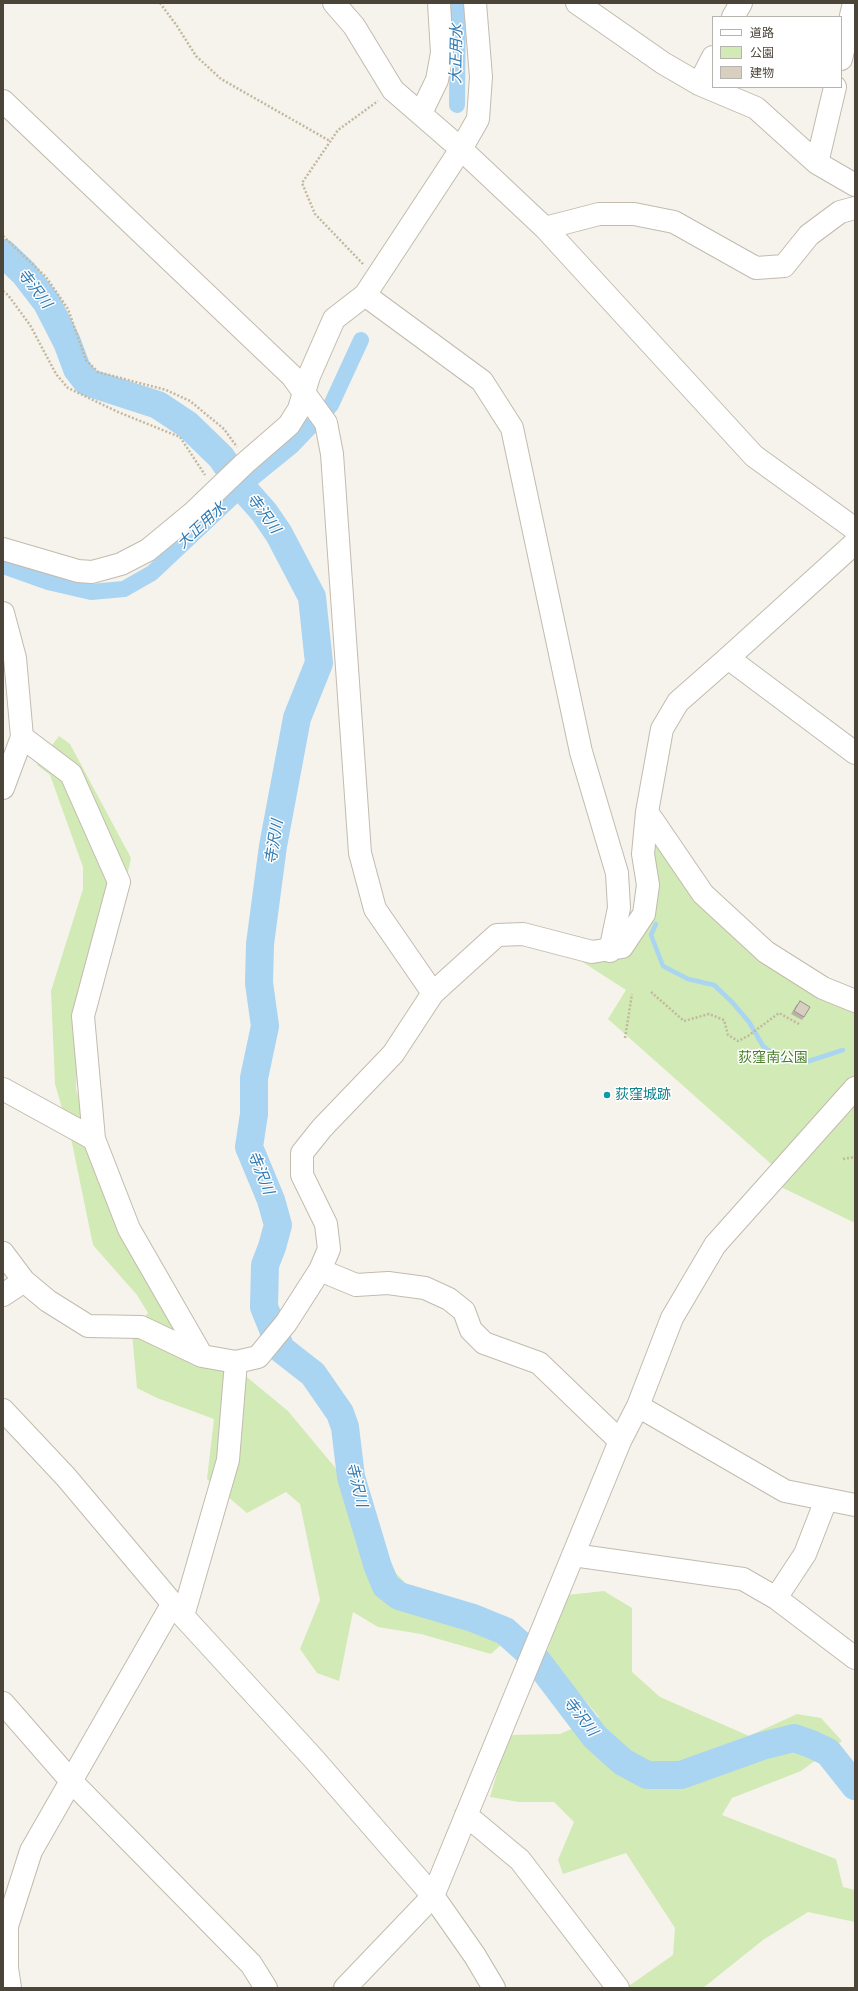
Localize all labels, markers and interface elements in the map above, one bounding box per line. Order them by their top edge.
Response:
legend [712,16,842,88]
water label: 大正用水 [447,24,467,84]
text: 道路 [750,25,774,41]
text: 公園 [750,45,774,61]
text: 建物 [750,65,774,81]
water label: 寺沢川 [13,266,55,312]
water label: 寺沢川 [242,491,284,537]
water label: 大正用水 [174,499,230,553]
water label: 寺沢川 [263,818,287,866]
park label: 荻窪南公園 [738,1050,808,1066]
place label: 荻窪城跡 [615,1087,671,1103]
marker: 荻窪城跡 [602,1090,612,1100]
water label: 寺沢川 [243,1149,277,1197]
water label: 寺沢川 [342,1461,370,1509]
water label: 寺沢川 [559,1694,601,1740]

